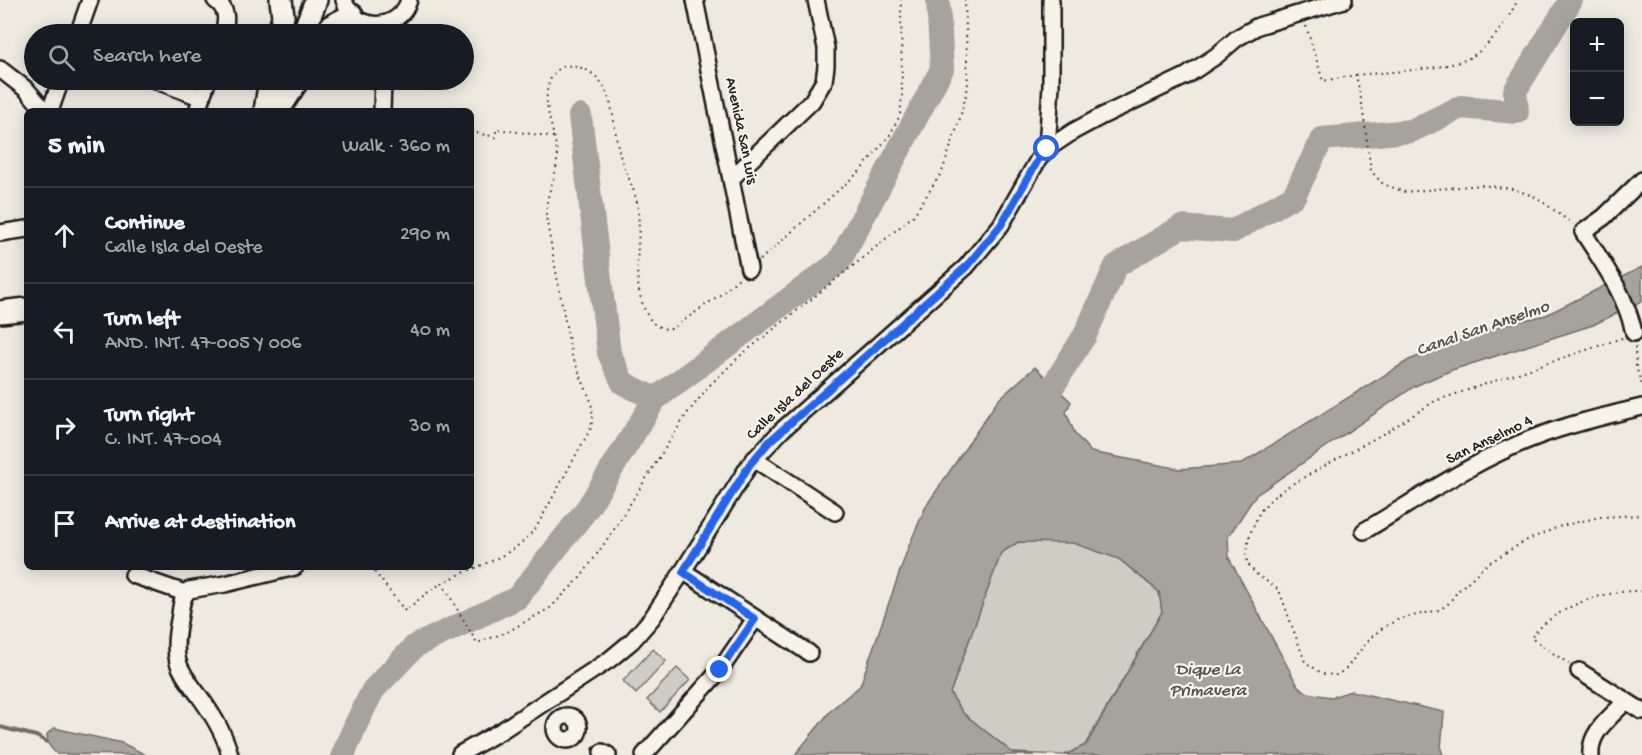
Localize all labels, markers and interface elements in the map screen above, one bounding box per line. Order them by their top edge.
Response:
map controls [1570,18,1624,126]
button: + [1570,18,1624,72]
search box [24,24,474,90]
icon: search [45,41,78,74]
text: Search here [93,44,201,70]
button: − [1570,72,1624,126]
street label: Avenida San Luis [719,76,761,187]
text: 5 min [48,132,104,163]
route start [1033,135,1059,161]
text: Walk · 360 m [342,136,450,159]
text: Continue [105,211,185,237]
icon: ahead [48,219,81,252]
text: 290 m [400,224,450,247]
text: Calle Isla del Oeste [105,237,263,260]
water label: Canal San Anselmo [1414,296,1553,362]
text: Turn left [105,307,179,333]
icon: left [48,315,81,348]
text: 40 m [410,320,450,343]
text: AND. INT. 47-005 Y 006 [105,333,301,356]
street label: Calle Isla del Oeste [743,345,849,445]
text: Turn right [105,403,193,429]
icon: right [48,411,81,444]
street label: San Anselmo 4 [1444,412,1537,470]
text: 30 m [409,416,450,439]
text: C. INT. 47-004 [105,429,222,452]
icon: arrive [48,507,81,540]
text: Arrive at destination [105,510,295,536]
route end [706,656,732,682]
water label: Dique La Primavera [1170,660,1247,702]

